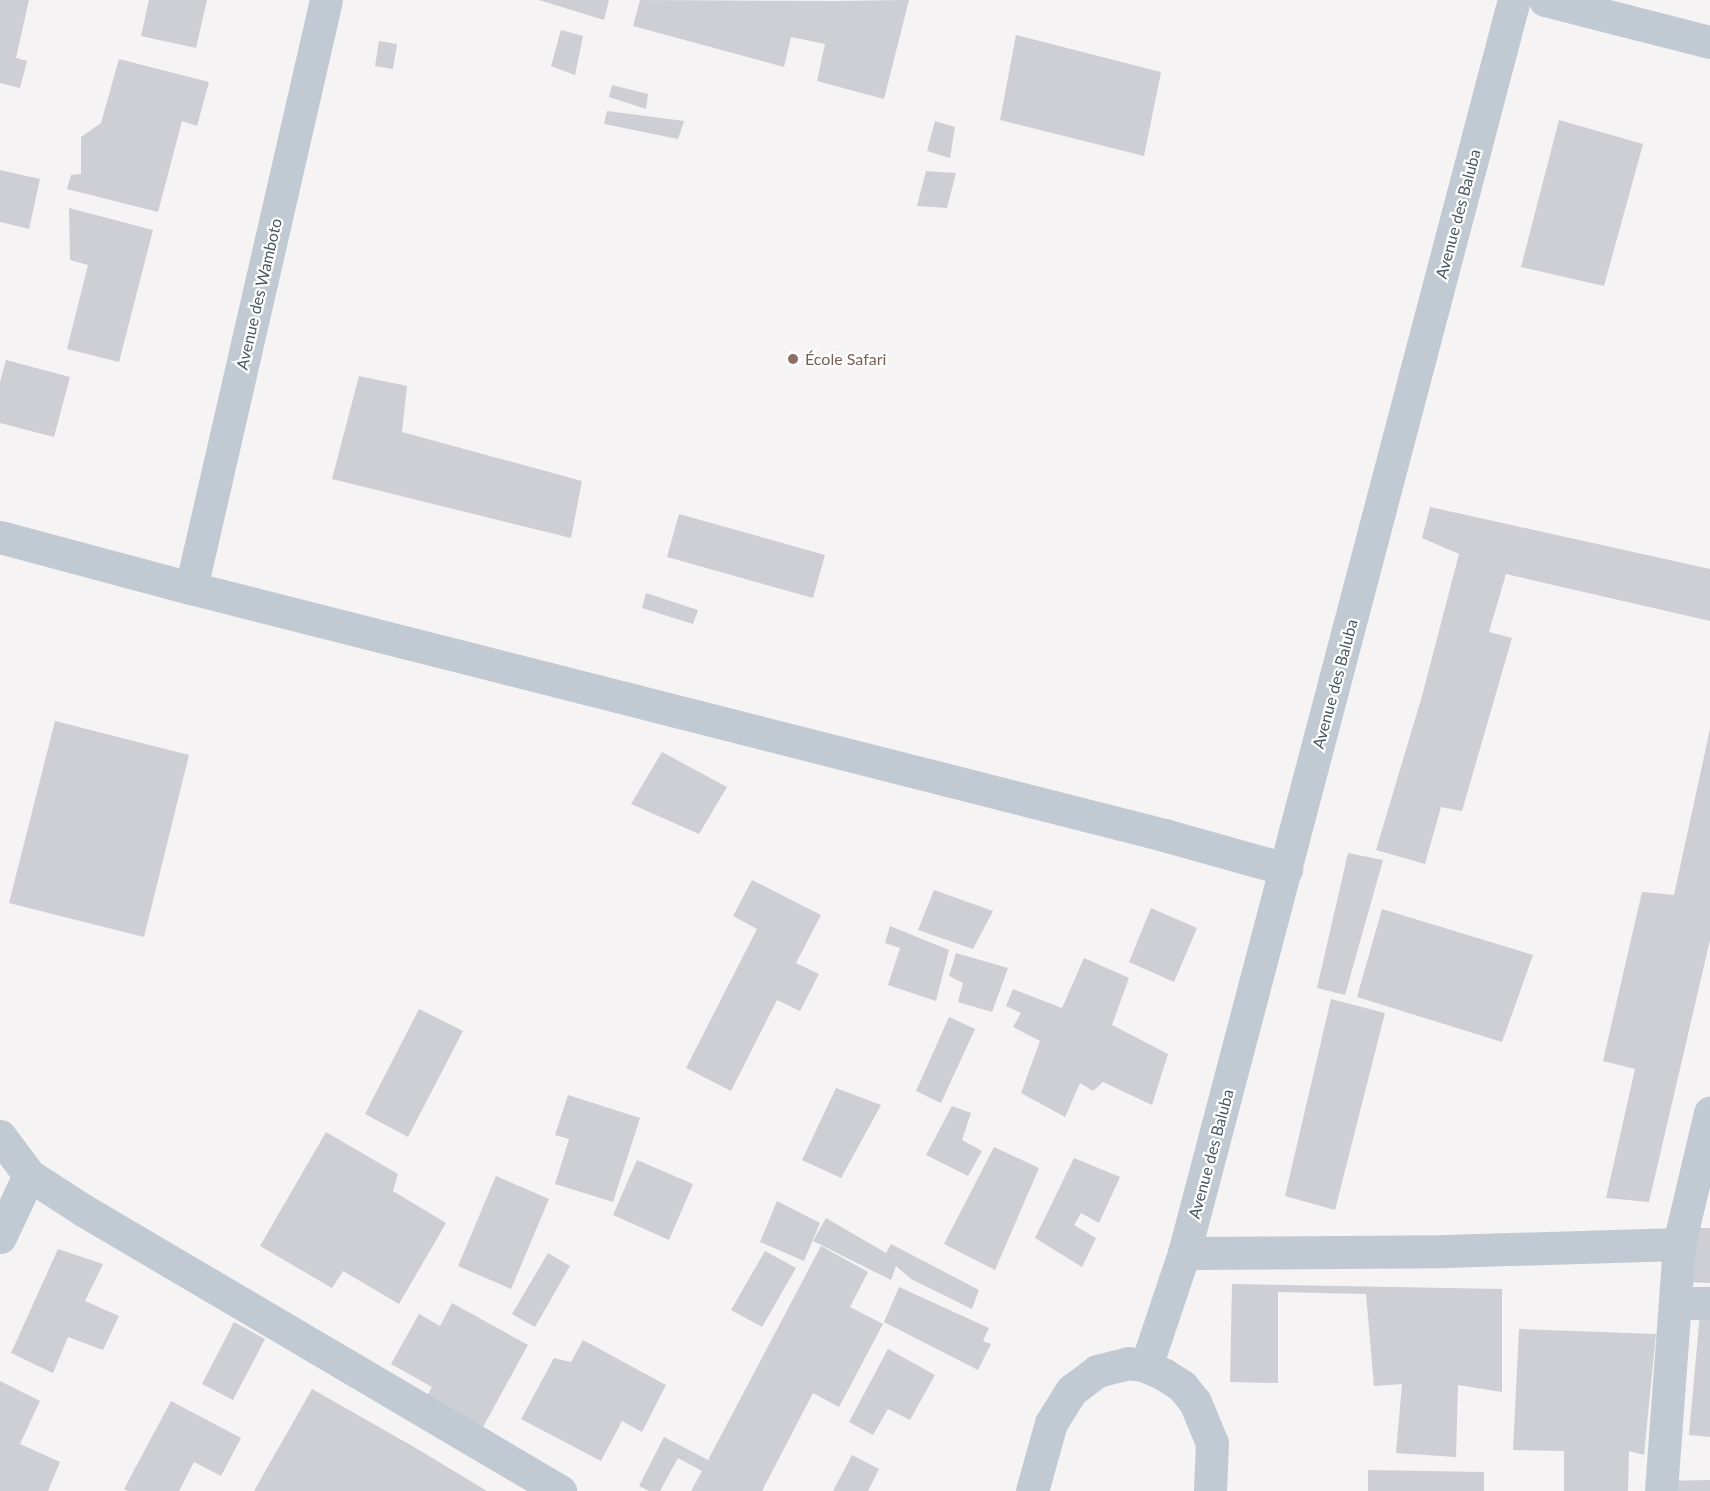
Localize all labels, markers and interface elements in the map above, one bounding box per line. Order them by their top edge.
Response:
street label: Avenue des Baluba [1431,147,1485,281]
street label: Avenue des Wamboto [232,216,286,372]
place label: École Safari [805,349,886,369]
marker: École Safari [786,352,800,366]
street label: Avenue des Baluba [1308,617,1362,751]
street label: Avenue des Baluba [1184,1087,1238,1221]

